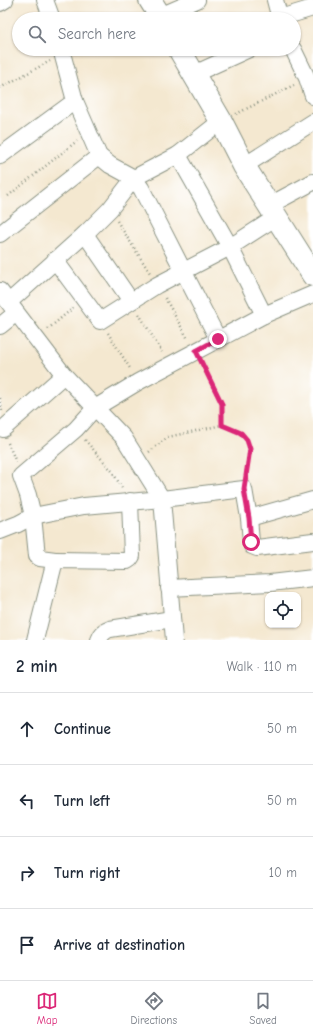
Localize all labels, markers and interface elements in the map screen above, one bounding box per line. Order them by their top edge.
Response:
search box [12,12,301,56]
icon: search [26,23,48,45]
text: Search here [58,25,136,43]
route end [209,330,227,348]
route start [242,533,260,551]
map controls [265,592,301,628]
button: locate [265,592,301,628]
text: 2 min [16,657,57,676]
text: Walk · 110 m [226,659,297,674]
icon: ahead [16,718,38,740]
text: Continue [54,720,111,738]
text: 50 m [267,721,297,736]
icon: left [16,790,38,812]
text: Turn left [54,792,110,810]
text: 50 m [267,793,297,808]
icon: right [16,862,38,884]
text: Turn right [54,864,120,882]
text: 10 m [269,865,297,880]
icon: arrive [16,934,38,956]
text: Arrive at destination [54,936,185,954]
tab: Map [36,990,58,1027]
tab: Directions [130,990,177,1027]
tab: Saved [249,990,277,1027]

